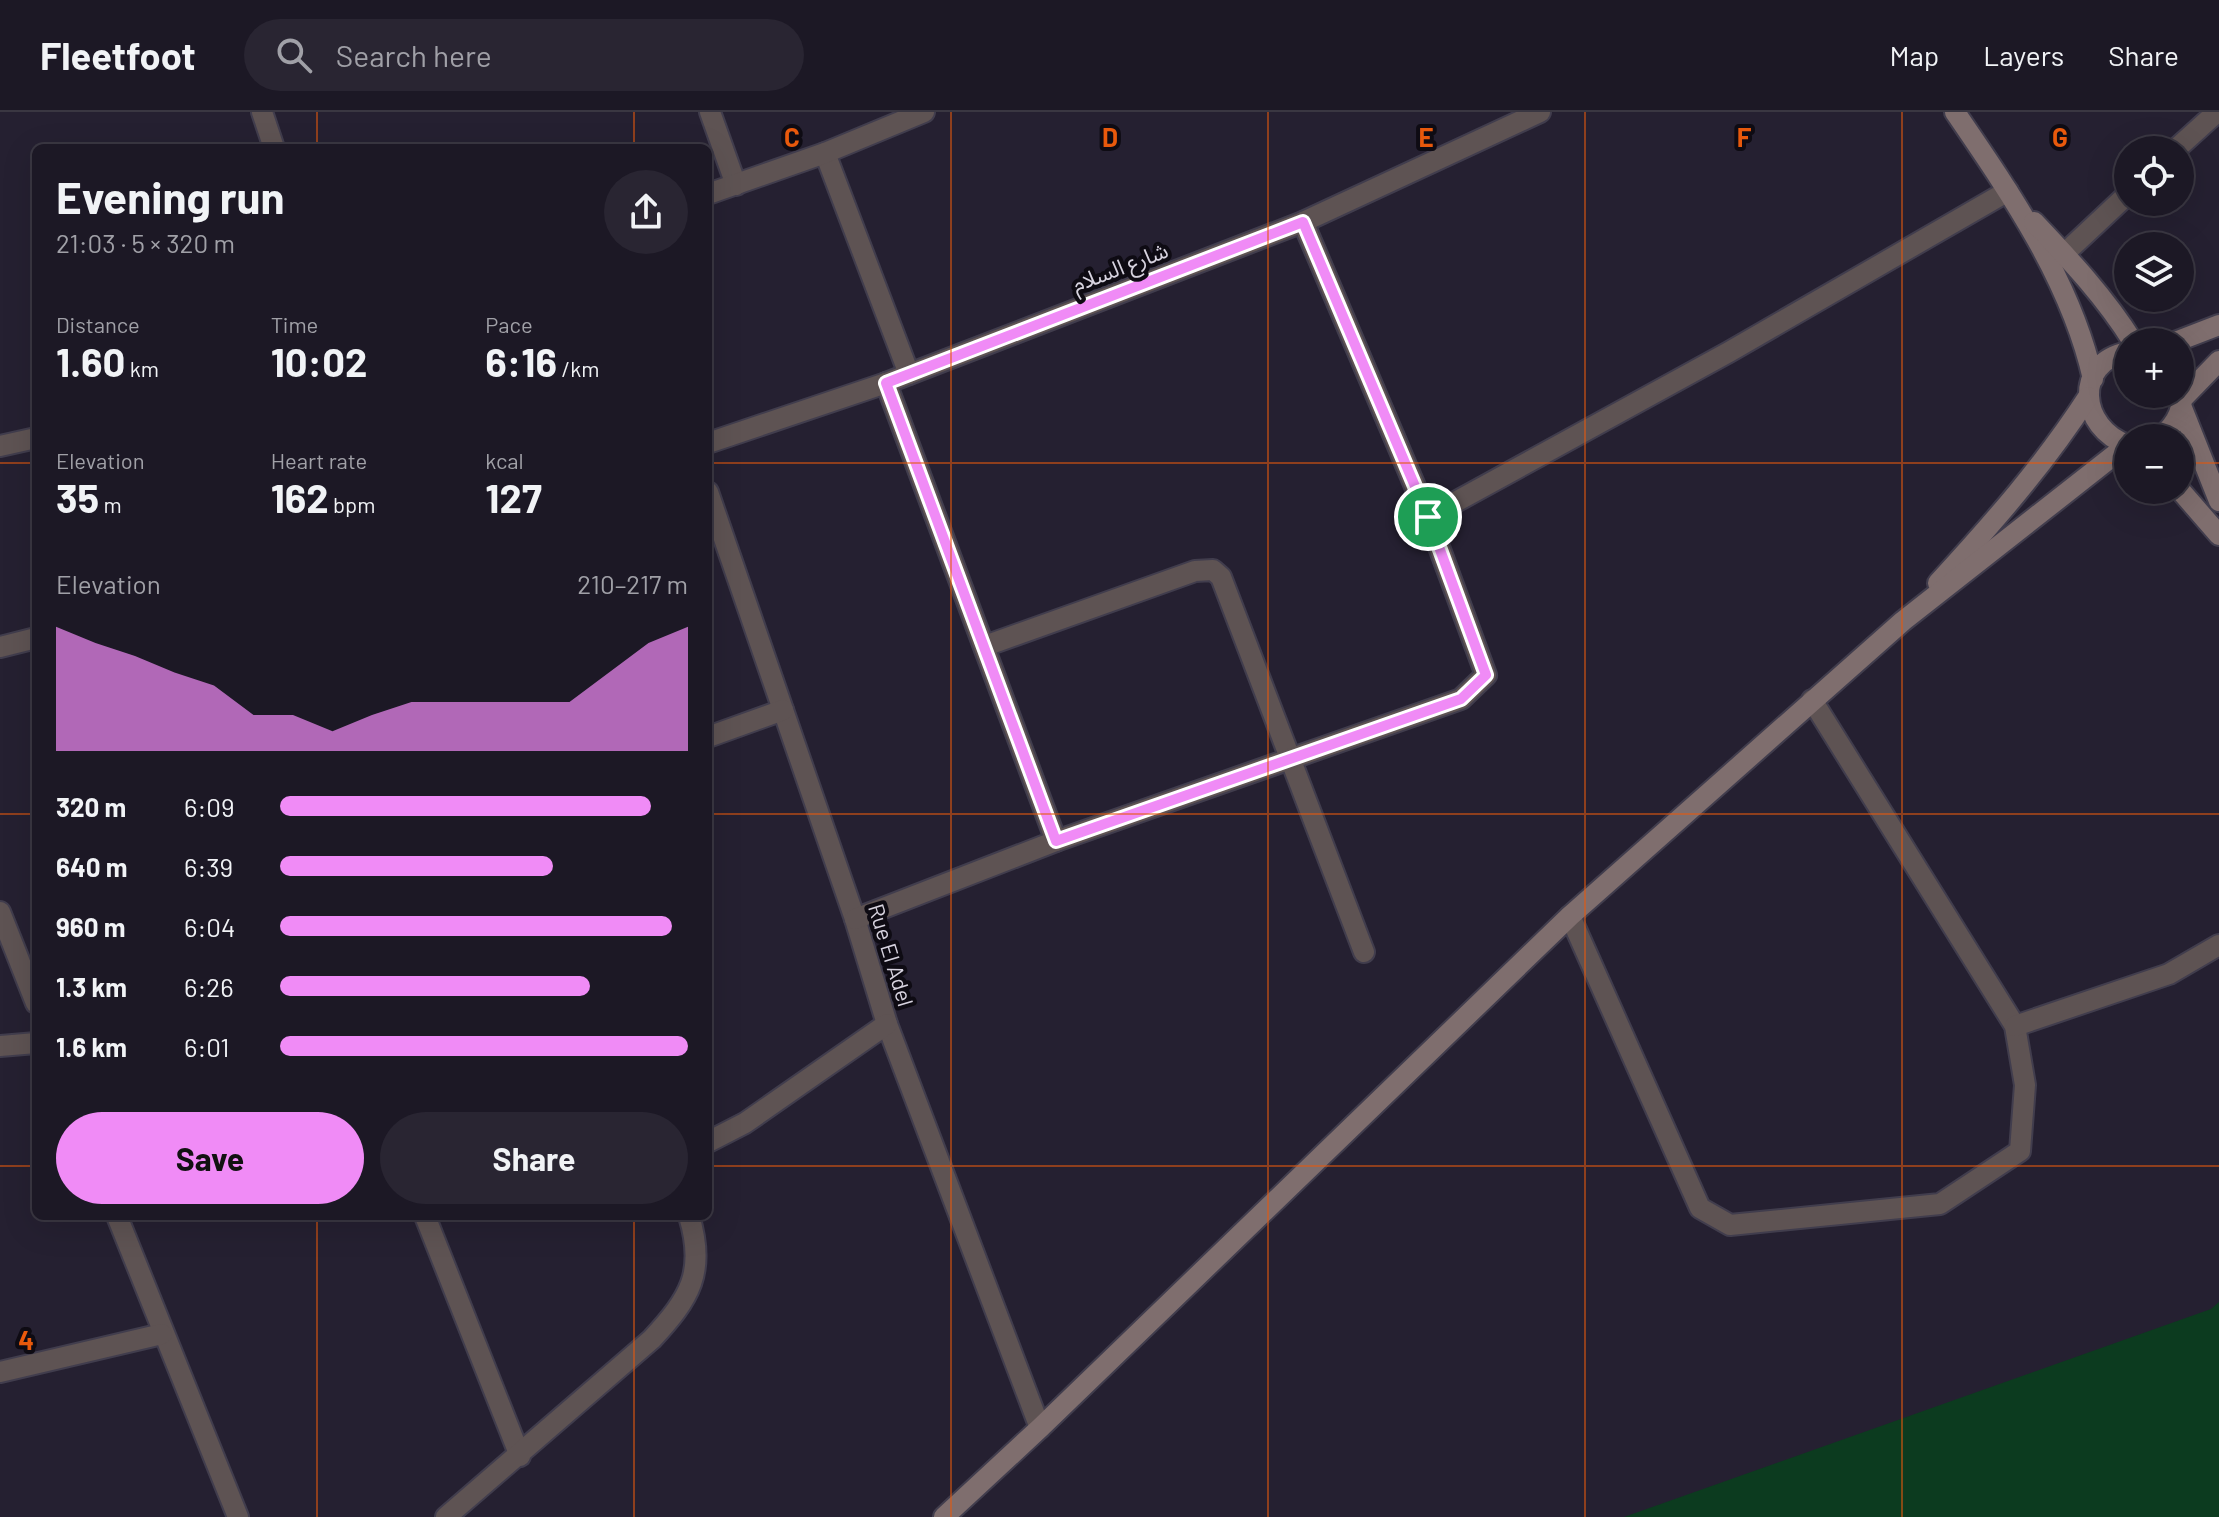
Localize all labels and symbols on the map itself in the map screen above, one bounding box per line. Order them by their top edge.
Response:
text: C [784,121,800,152]
text: D [1102,121,1118,152]
text: E [1418,121,1434,152]
text: F [1737,121,1752,152]
text: G [2052,121,2068,152]
street label: شارع السلام [1068,236,1173,301]
pin [1394,483,1462,551]
street label: Rue El Adel [864,900,920,1009]
text: 4 [18,1324,34,1355]

